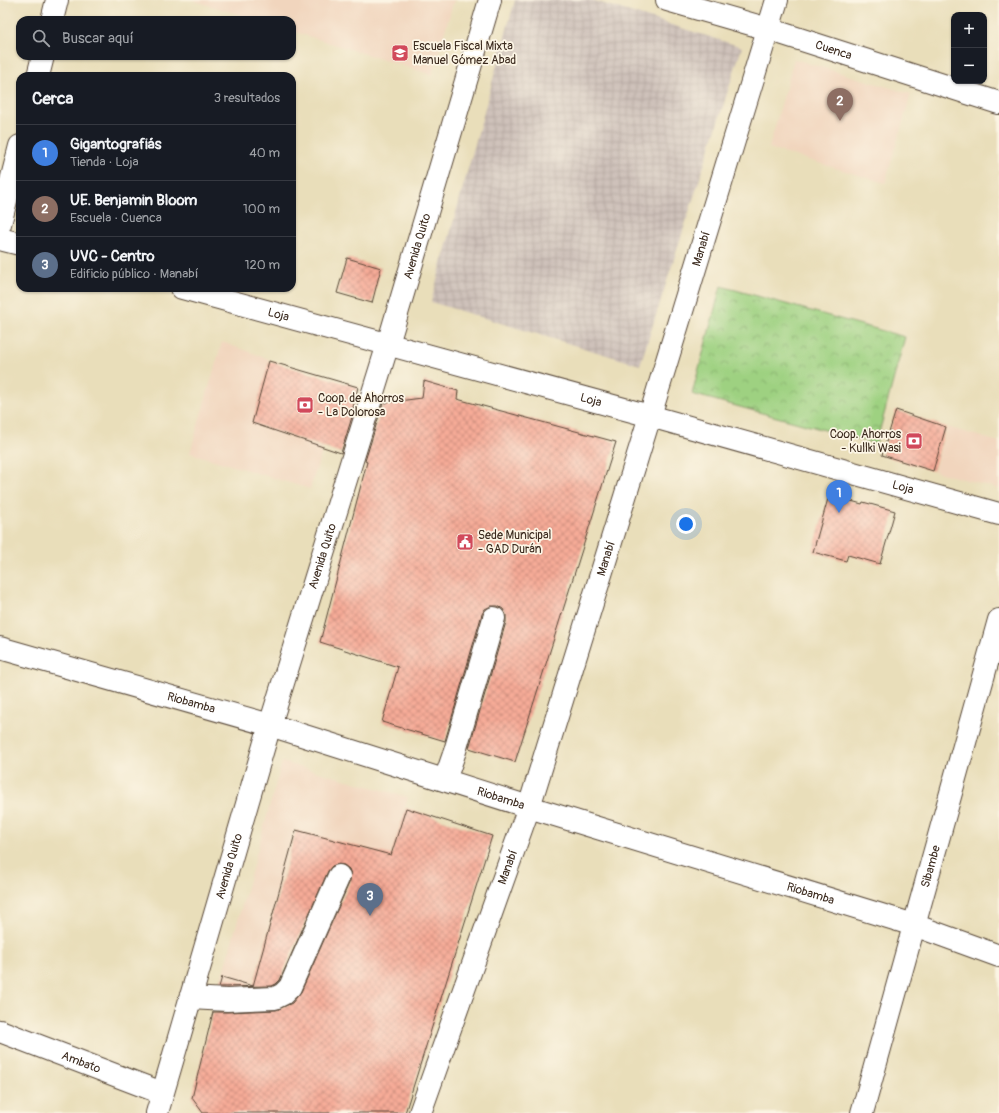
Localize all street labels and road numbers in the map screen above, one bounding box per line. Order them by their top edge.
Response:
street label: Cuenca [813,38,854,64]
street label: Avenida Quito [401,211,434,281]
street label: Manabí [689,230,714,268]
street label: Loja [266,305,291,325]
street label: Loja [578,390,604,411]
street label: Loja [890,477,916,498]
street label: Avenida Quito [306,521,340,591]
street label: Manabí [594,539,619,578]
street label: Riobamba [166,689,217,717]
street label: Riobamba [475,784,527,813]
street label: Avenida Quito [213,831,246,901]
street label: Sibambe [918,844,944,889]
street label: Manabí [495,848,521,887]
street label: Riobamba [785,879,837,908]
street label: Ambato [59,1048,103,1077]

